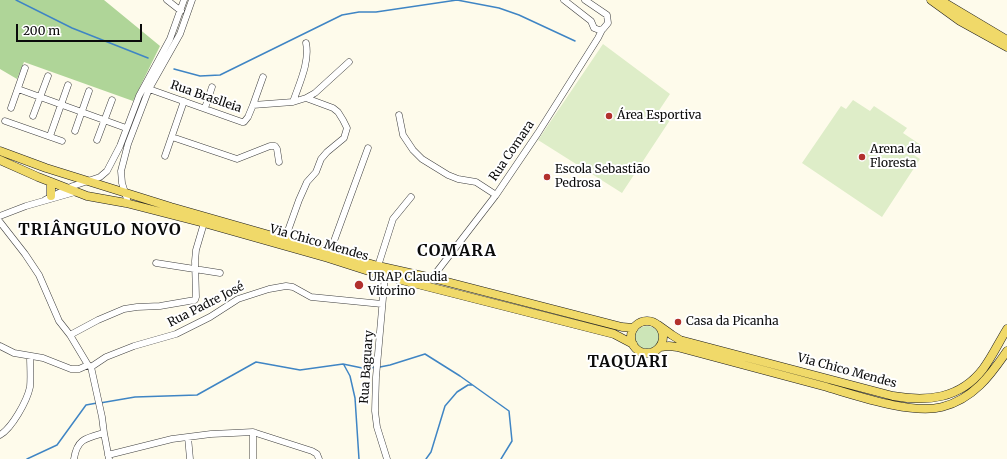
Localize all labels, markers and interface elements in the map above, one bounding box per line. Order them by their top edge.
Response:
scale bar [18,16,144,42]
text: 200 m [23,23,60,38]
street label: Rua Braslleia [168,78,244,116]
place label: Área Esportiva [617,109,701,123]
marker: Área Esportiva [604,111,614,121]
street label: Rua Comara [487,118,537,184]
place label: Arena da Floresta [870,143,921,171]
marker: Arena da Floresta [857,152,867,162]
place label: Escola Sebastião Pedrosa [555,163,650,191]
marker: Escola Sebastião Pedrosa [542,172,552,182]
district label: TRIÂNGULO NOVO [18,220,182,240]
street label: Via Chico Mendes [268,222,370,264]
district label: COMARA [417,241,497,261]
place label: URAP Claudia Vitorino [368,271,447,299]
marker: URAP Claudia Vitorino [353,279,365,291]
street label: Rua Padre José [165,280,247,330]
place label: Casa da Picanha [686,315,779,329]
marker: Casa da Picanha [673,317,683,327]
street label: Rua Baguary [357,330,377,404]
street label: Via Chico Mendes [796,351,898,391]
district label: TAQUARI [587,352,669,372]

